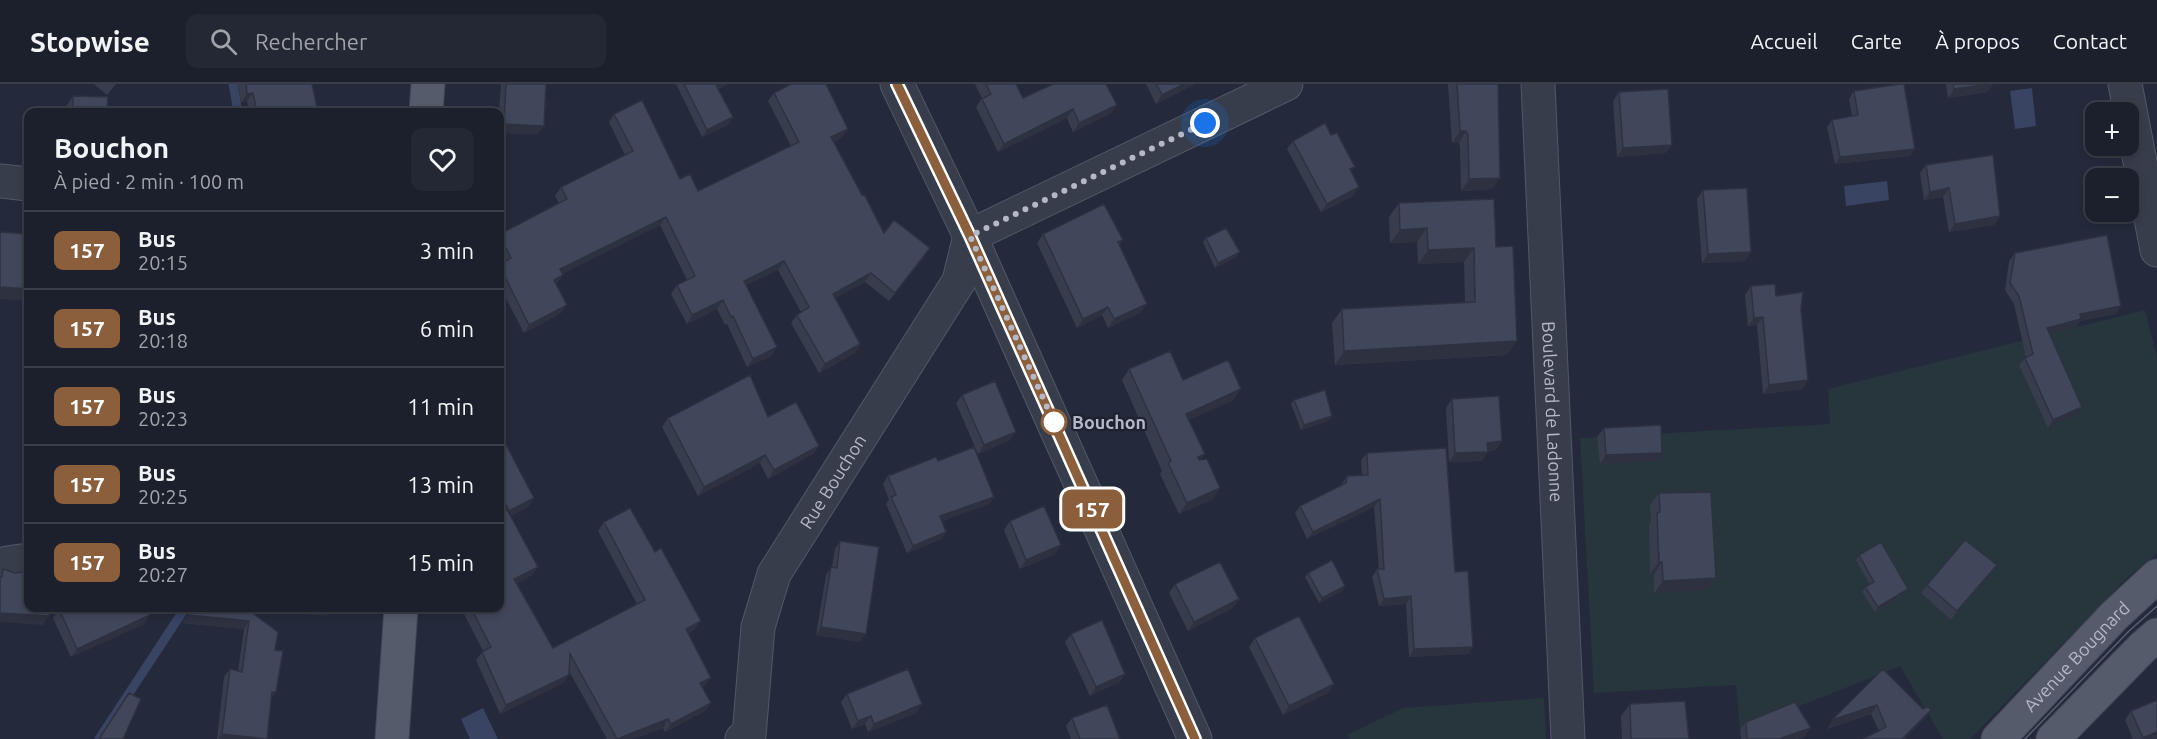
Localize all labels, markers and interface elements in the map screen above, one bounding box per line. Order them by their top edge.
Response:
search box [186,14,606,68]
icon: search [207,25,240,58]
text: Stopwise [30,26,150,57]
text: Rechercher [255,29,367,54]
text: Accueil [1750,29,1818,53]
text: Carte [1851,29,1902,53]
text: À propos [1935,29,2020,53]
text: Contact [2053,29,2127,53]
map controls [2085,102,2139,222]
button: + [2085,102,2139,156]
your location [1190,108,1220,138]
button: heart [411,128,474,191]
text: Bouchon [54,132,169,163]
button: − [2085,168,2139,222]
text: À pied · 2 min · 100 m [54,170,244,193]
text: Bus [138,226,176,251]
text: 157 [69,238,105,262]
text: 3 min [420,238,474,263]
text: 20:15 [138,251,188,274]
text: Bus [138,304,176,329]
text: 157 [69,316,105,340]
text: 6 min [420,316,474,341]
street label: Boulevard de Ladonne [1539,321,1567,503]
text: 20:18 [138,329,188,352]
text: Bus [138,382,176,407]
text: 157 [69,394,105,418]
text: 11 min [407,394,474,419]
text: 20:23 [138,407,188,430]
marker: Bouchon [1041,409,1067,435]
place label: Bouchon [1072,412,1146,432]
street label: Rue Bouchon [795,431,870,532]
text: Bus [138,460,176,485]
text: 157 [69,472,105,496]
text: 13 min [407,472,474,497]
text: 20:25 [138,485,188,508]
line badge: 157 [1058,490,1126,528]
text: 157 [1074,497,1110,521]
text: Bus [138,538,176,563]
text: 157 [69,550,105,574]
text: 15 min [407,550,474,575]
text: 20:27 [138,563,188,586]
street label: Avenue Bougnard [2019,597,2133,715]

